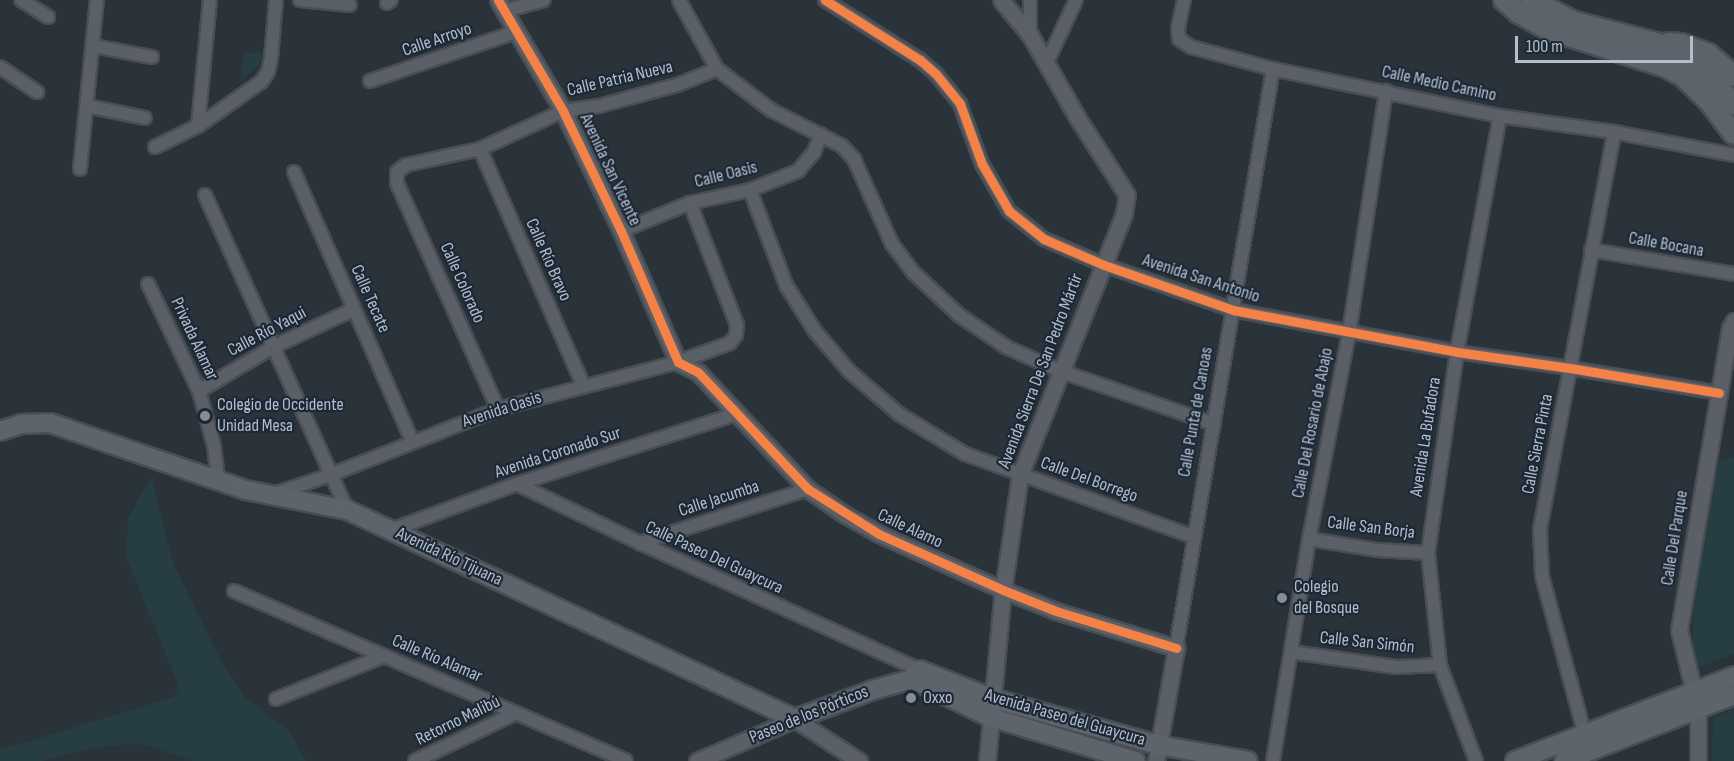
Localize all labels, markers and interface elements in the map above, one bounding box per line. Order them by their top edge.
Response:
street label: Calle Arroyo [400,18,474,62]
scale bar [1518,24,1696,62]
text: 100 m [1526,36,1563,57]
street label: Calle Patria Nueva [565,56,675,102]
street label: Calle Medio Camino [1380,61,1498,107]
street label: Avenida San Vicente [575,110,645,230]
street label: Calle Oasis [692,157,760,193]
street label: Calle Río Bravo [520,215,576,305]
street label: Calle Bocana [1627,228,1705,262]
street label: Calle Colorado [435,239,489,327]
street label: Avenida San Antonio [1140,250,1262,308]
street label: Calle Tecate [345,262,395,336]
street label: Avenida Sierra De San Pedro Mártir [994,271,1088,471]
street label: Privada Alamar [165,294,223,384]
street label: Calle Río Yaqui [224,302,310,362]
street label: Calle Punta de Canoas [1174,345,1218,479]
street label: Calle Del Rosario de Abajo [1288,346,1338,500]
street label: Avenida La Bufadora [1406,376,1446,498]
street label: Avenida Oasis [460,387,544,433]
street label: Calle Sierra Pinta [1518,392,1558,496]
place label: Colegio de Occidente Unidad Mesa [217,395,344,438]
marker: Colegio de Occidente Unidad Mesa [198,409,212,423]
street label: Avenida Coronado Sur [492,422,624,484]
street label: Calle Del Borrego [1037,452,1141,508]
street label: Calle Jacumba [676,476,762,522]
street label: Calle Del Parque [1657,489,1693,587]
street label: Calle Alamo [874,505,946,553]
street label: Calle San Borja [1326,512,1416,544]
street label: Calle Paseo Del Guaycura [642,517,786,599]
street label: Avenida Río Tijuana [392,523,506,591]
place label: Colegio del Bosque [1294,577,1359,620]
marker: Colegio del Bosque [1275,591,1289,605]
street label: Calle San Simón [1319,627,1415,659]
street label: Calle Río Alamar [389,630,485,688]
street label: Paseo de los Pórticos [746,681,872,749]
street label: Avenida Paseo del Guaycura [982,685,1148,751]
place label: Oxxo [923,687,953,709]
street label: Retorno Malibú [412,691,504,751]
marker: Oxxo [904,691,918,705]

